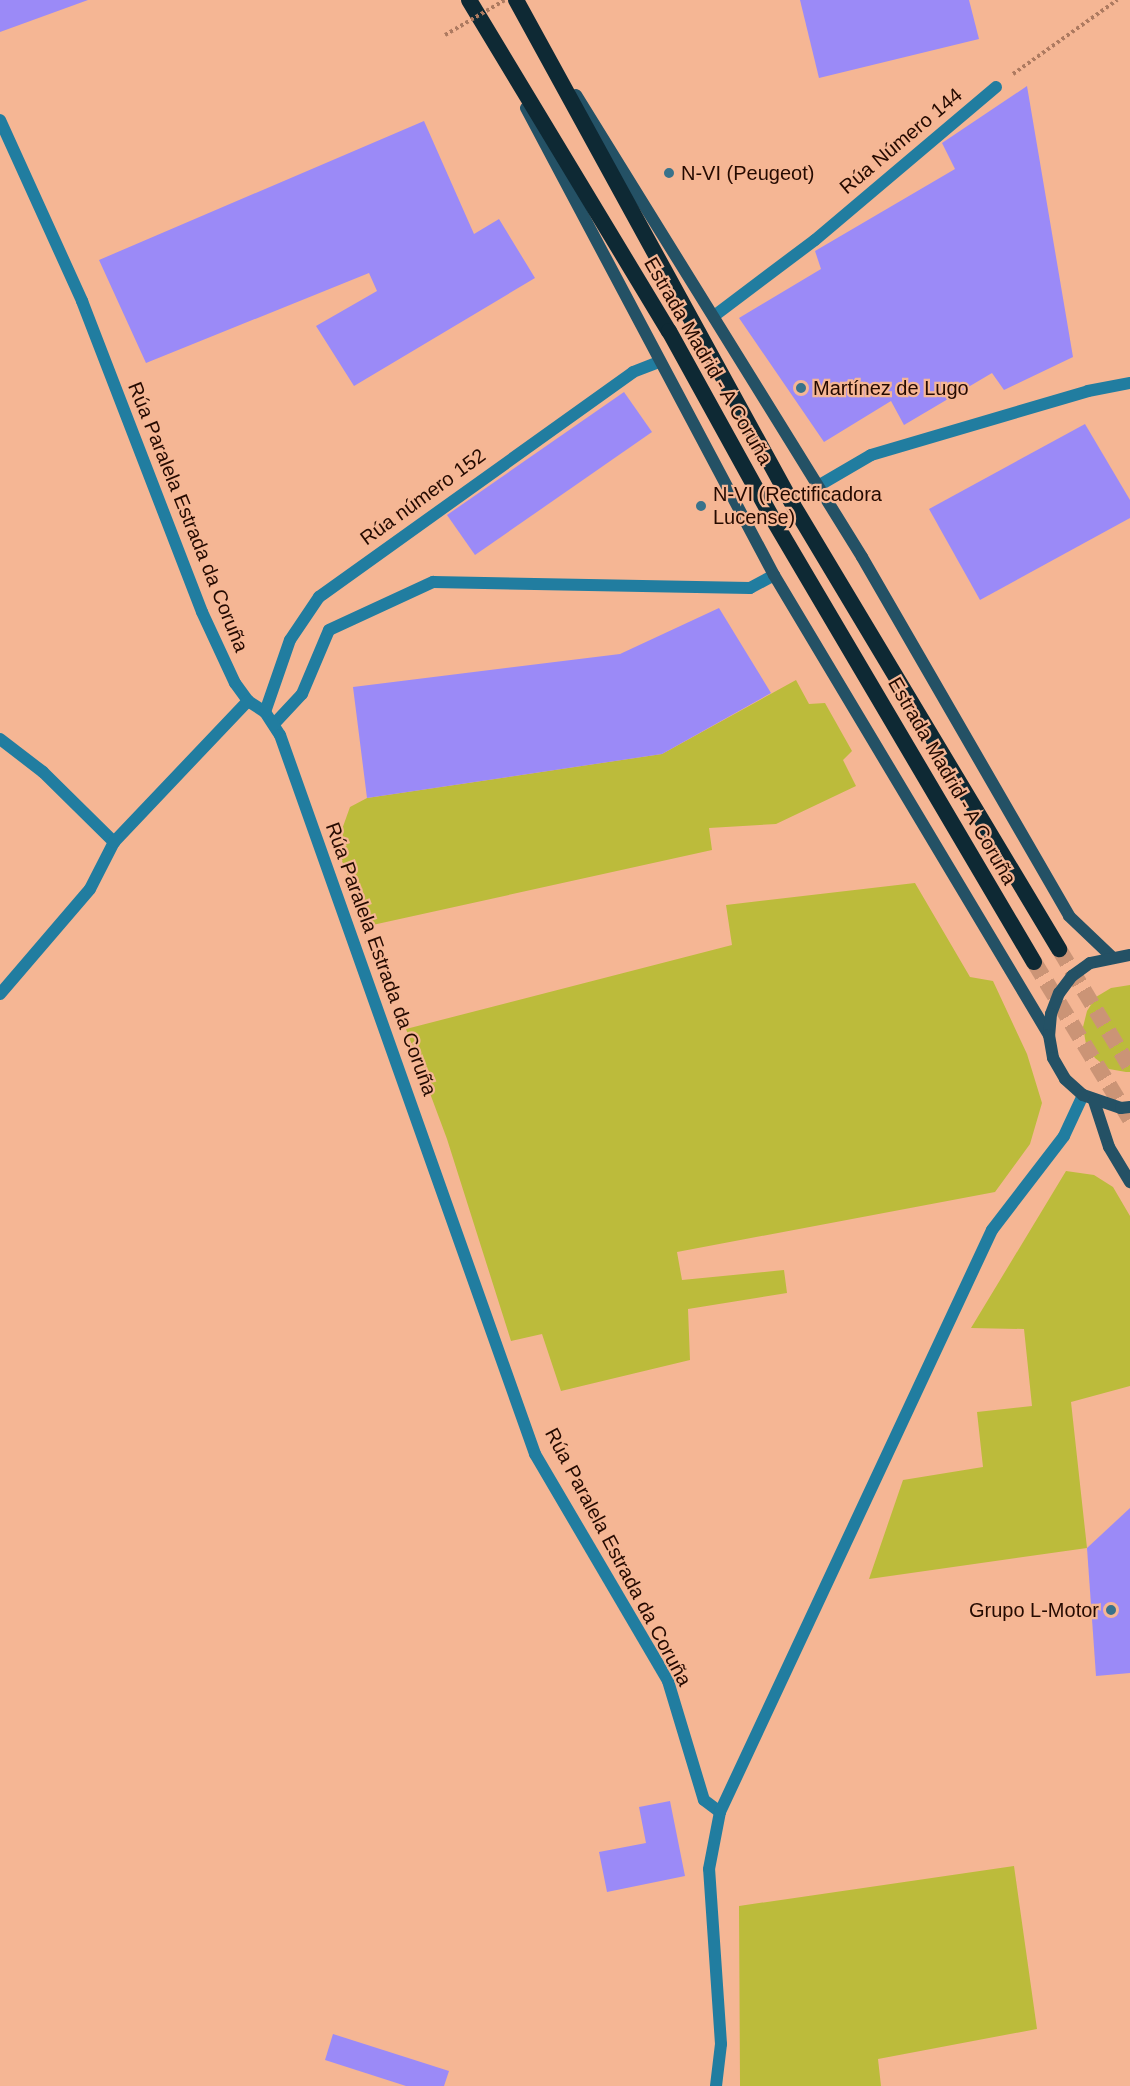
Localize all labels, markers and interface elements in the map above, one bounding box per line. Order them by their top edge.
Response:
street label: Rúa Número 144 [835,83,967,199]
place label: N-VI (Peugeot) [681,161,814,185]
marker: N-VI (Peugeot) [662,166,676,180]
street label: Estrada Madrid - A Coruña [638,252,778,470]
place label: Martínez de Lugo [813,376,969,400]
street label: Rúa Paralela Estrada da Coruña [123,378,253,656]
marker: Martínez de Lugo [794,381,808,395]
street label: Rúa número 152 [356,444,490,550]
place label: N-VI (Rectificadora Lucense) [713,482,882,529]
marker: N-VI (Rectificadora Lucense) [694,499,708,513]
street label: Estrada Madrid - A Coruña [882,672,1022,890]
street label: Rúa Paralela Estrada da Coruña [320,819,442,1099]
street label: Rúa Paralela Estrada da Coruña [540,1424,696,1690]
place label: Grupo L-Motor [969,1598,1099,1622]
marker: Grupo L-Motor [1104,1603,1118,1617]

